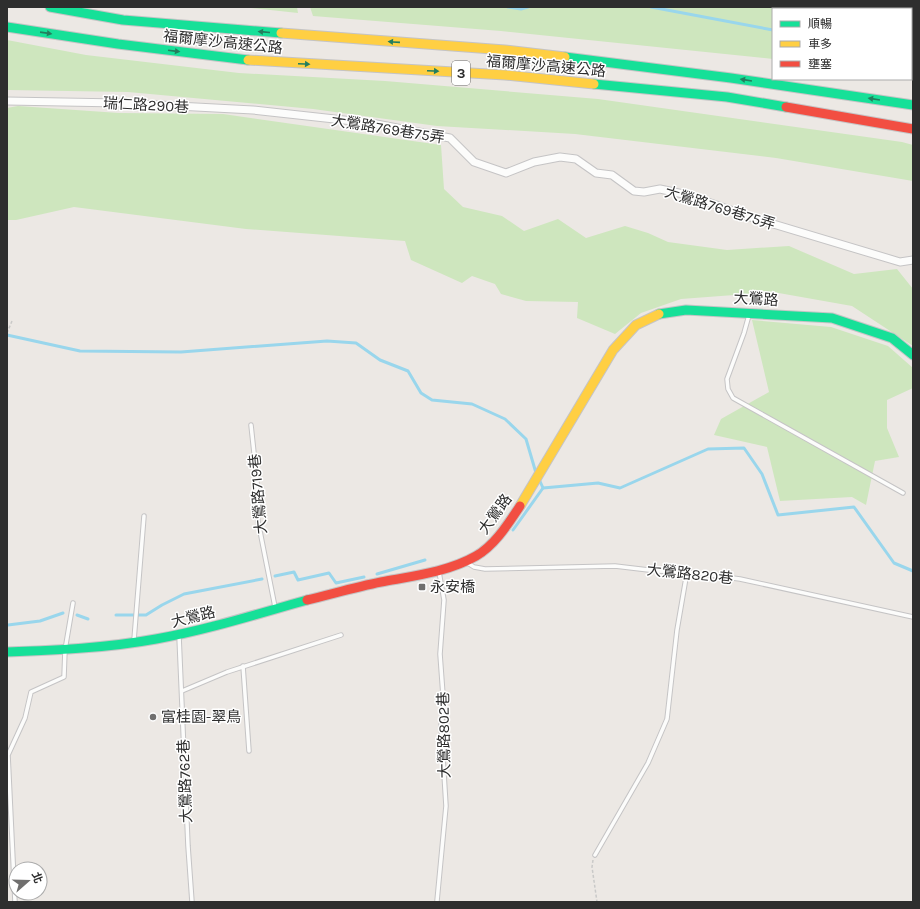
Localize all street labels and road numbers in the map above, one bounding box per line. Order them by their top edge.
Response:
street label: 福爾摩沙高速公路 [162,27,284,57]
street label: 福爾摩沙高速公路 [485,52,607,80]
road number: 3 [452,61,470,85]
street label: 瑞仁路290巷 [102,94,190,116]
street label: 大鶯路769巷75弄 [330,111,446,147]
street label: 大鶯路769巷75弄 [662,183,778,233]
street label: 大鶯路 [733,289,779,309]
street label: 大鶯路719巷 [246,453,270,535]
street label: 大鶯路 [474,491,516,537]
street label: 大鶯路820巷 [646,561,734,587]
street label: 大鶯路 [169,603,217,631]
street label: 大鶯路802巷 [434,691,454,779]
street label: 大鶯路762巷 [175,739,195,823]

